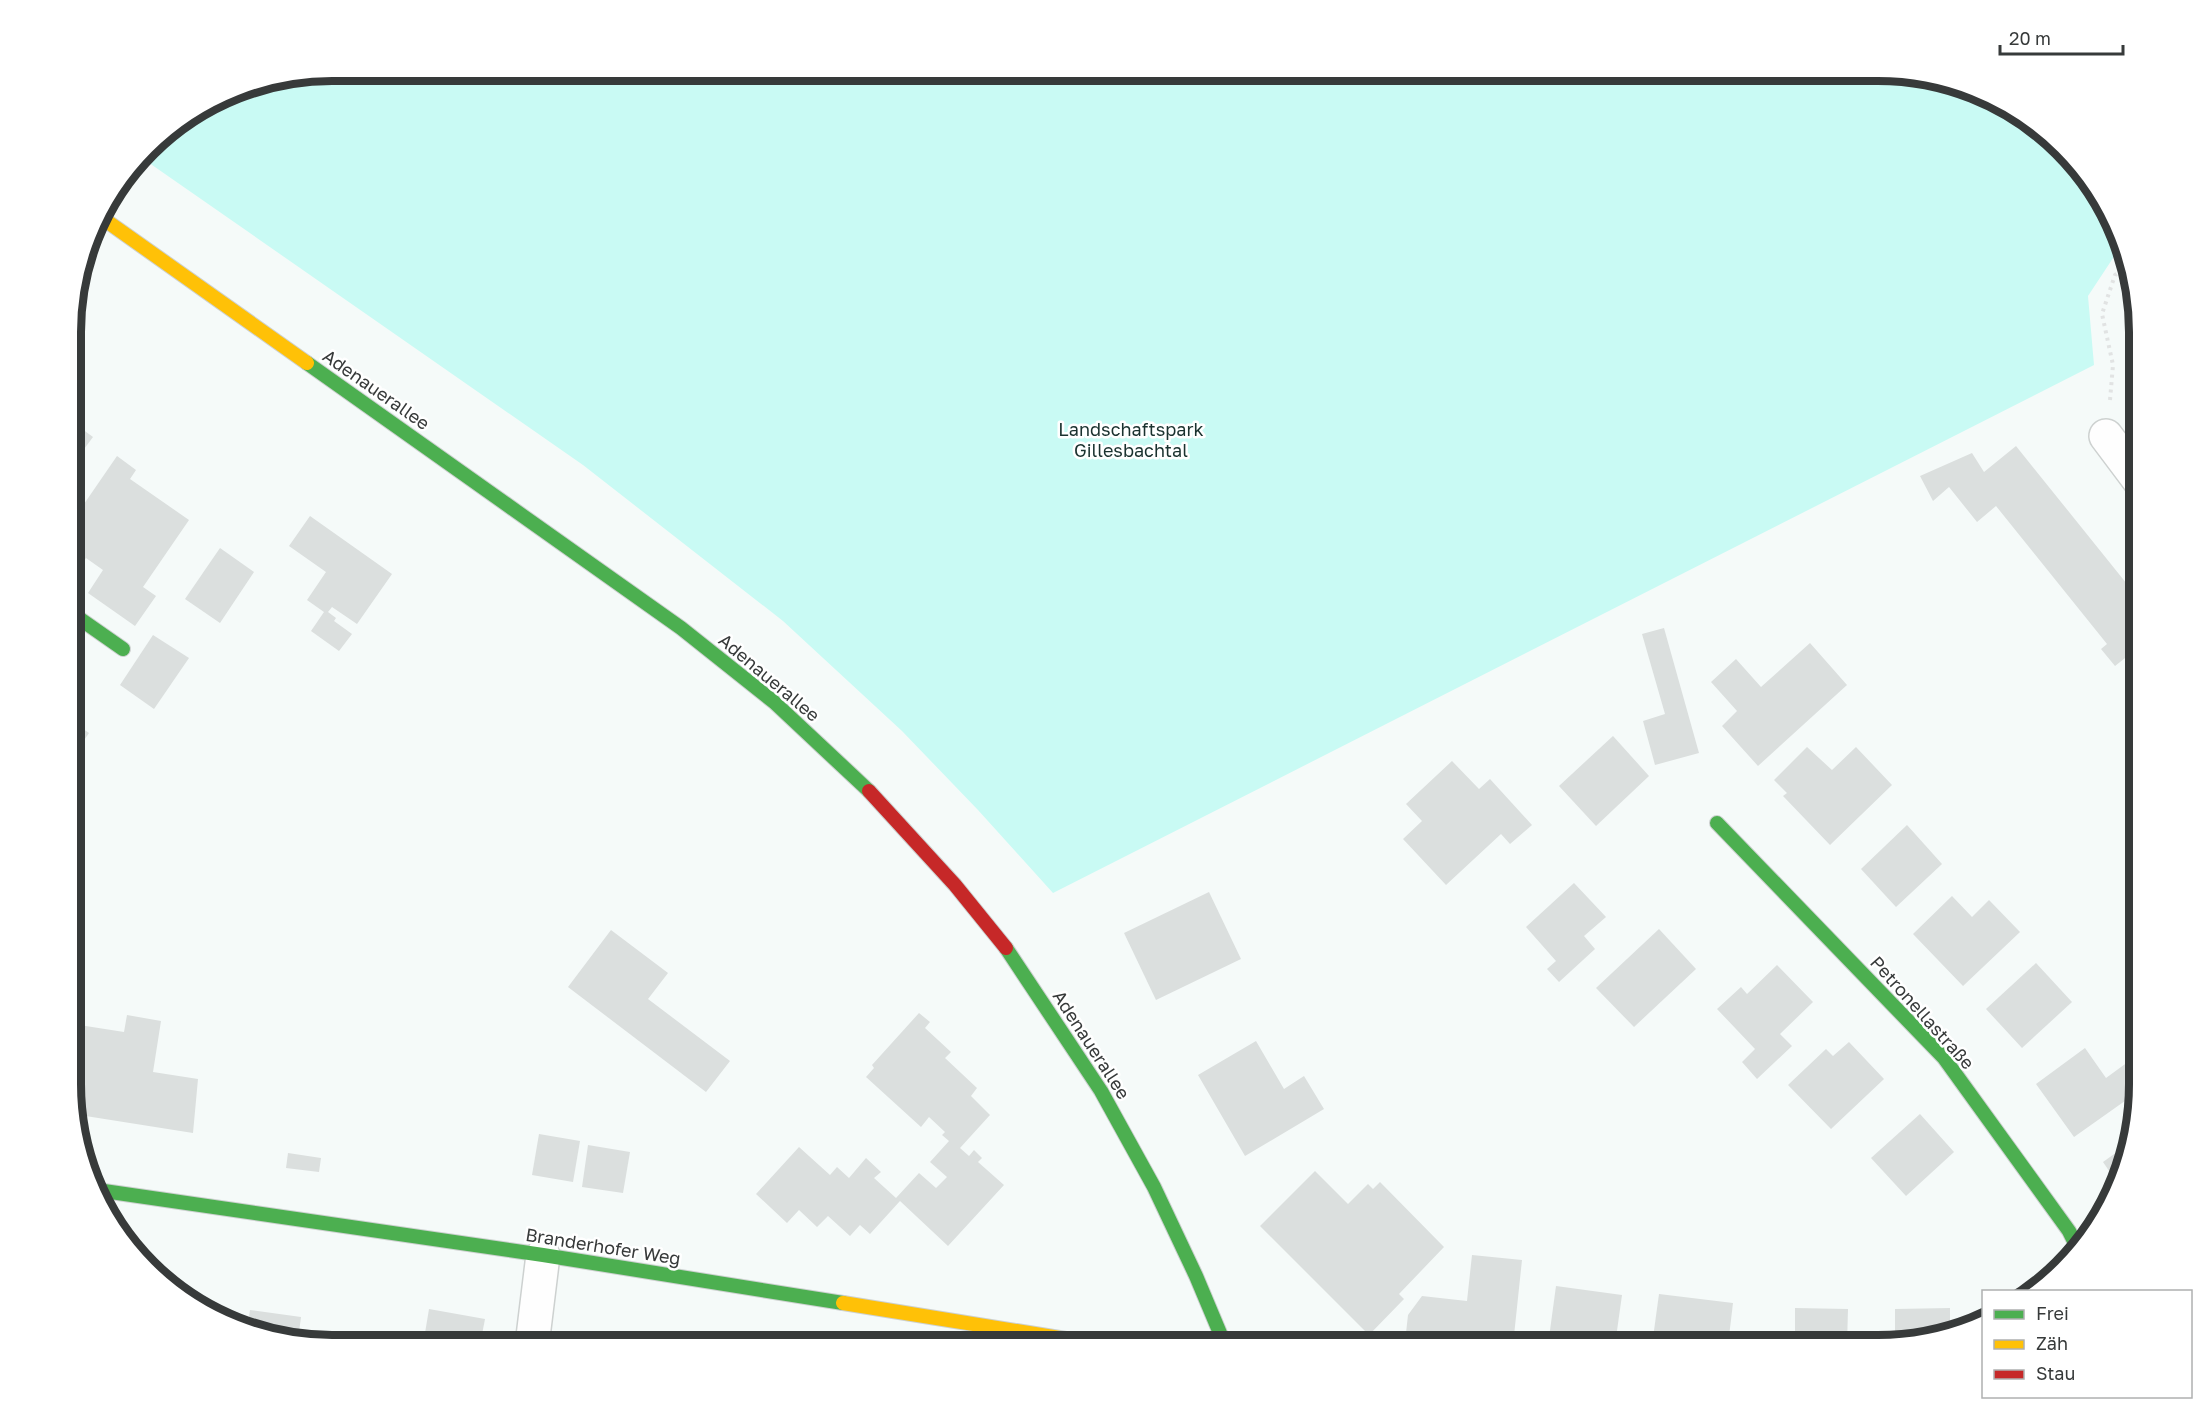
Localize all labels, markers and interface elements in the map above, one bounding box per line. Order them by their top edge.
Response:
scale bar [2000,18,2123,56]
text: 20 m [2009,27,2051,49]
street label: Adenauerallee [319,344,434,434]
park label: Landschaftspark Gillesbachtal [1058,418,1204,461]
street label: Adenauerallee [715,629,825,726]
street label: Petronellastraße [1866,951,1979,1073]
street label: Adenauerallee [1049,986,1135,1103]
street label: Branderhofer Weg [524,1223,682,1269]
legend [1982,1290,2192,1398]
text: Frei [2036,1302,2069,1324]
text: Zäh [2036,1332,2068,1354]
text: Stau [2036,1362,2075,1384]

